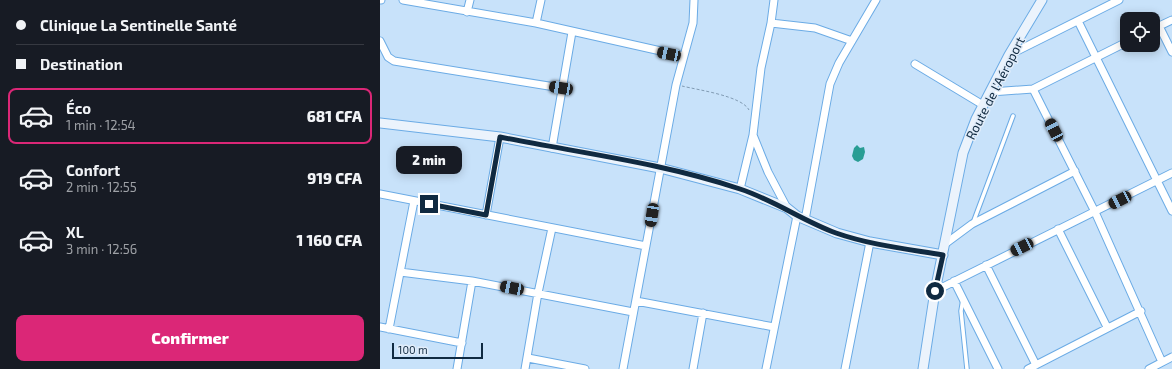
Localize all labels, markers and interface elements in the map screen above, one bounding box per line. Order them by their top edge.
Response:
map controls [1120,12,1160,52]
button: locate [1120,12,1160,52]
text: Clinique La Sentinelle Santé [40,16,237,34]
street label: Route de l'Aéroport [962,34,1028,142]
car [656,46,682,62]
text: Destination [40,55,123,73]
car [548,80,574,96]
icon: car [18,98,54,134]
text: Éco [66,99,91,117]
text: 681 CFA [307,107,362,125]
text: 1 min · 12:54 [66,117,136,133]
car [1043,117,1065,143]
callout: 2 min [396,146,462,174]
text: 2 min [412,152,446,168]
icon: car [18,160,54,196]
text: Confort [66,161,120,179]
text: 919 CFA [307,169,362,187]
text: 2 min · 12:55 [66,179,137,195]
car [1107,189,1133,211]
route end [420,195,438,213]
car [644,202,660,228]
icon: car [18,222,54,258]
text: XL [66,223,84,241]
text: 1 160 CFA [297,231,362,249]
car [1009,236,1035,258]
text: 3 min · 12:56 [66,241,137,257]
car [499,280,525,296]
route start [926,282,944,300]
button: Confirmer [16,315,364,361]
scale bar [392,341,483,360]
text: 100 m [398,343,428,356]

